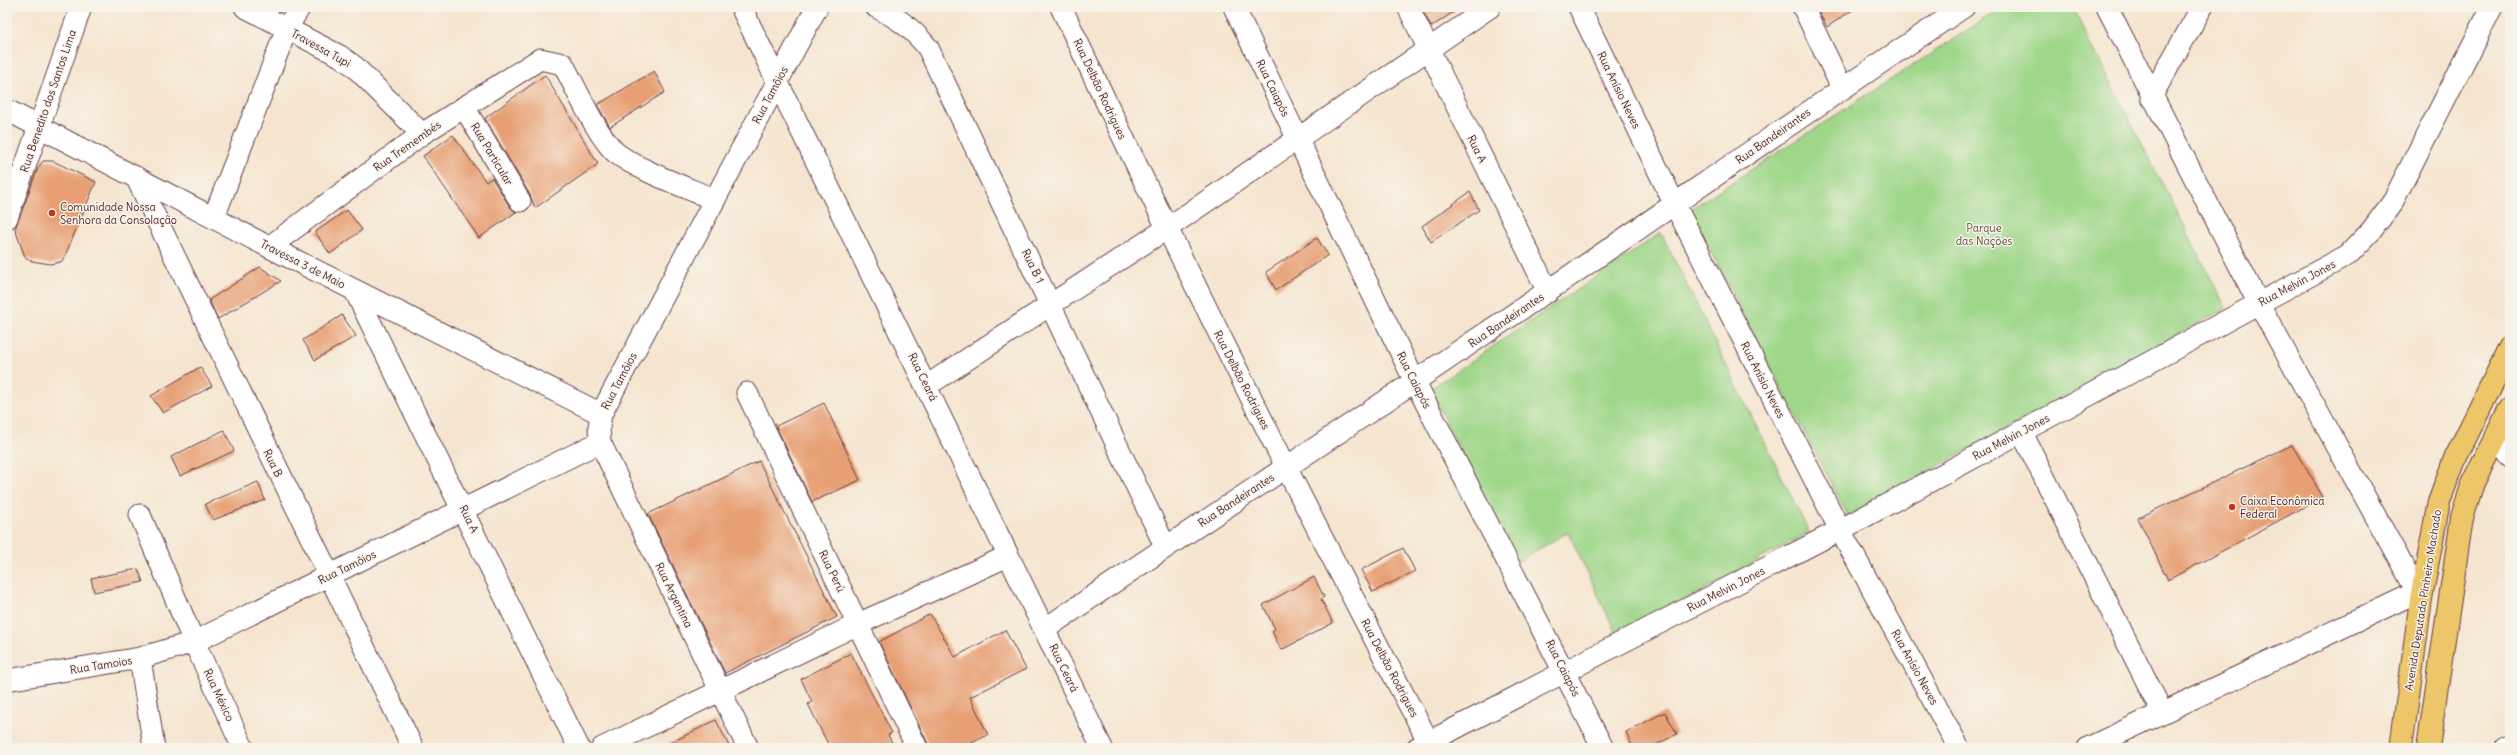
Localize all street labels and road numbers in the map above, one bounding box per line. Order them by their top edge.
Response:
street label: Travessa Tupi [289,26,353,70]
street label: Rua Benedito dos Santos Lima [17,28,79,174]
street label: Rua Delbão Rodrigues [1071,36,1129,142]
street label: Rua Anísio Neves [1594,49,1644,131]
street label: Rua Caiapós [1253,57,1293,119]
street label: Rua Tamôios [749,64,791,126]
street label: Rua Bandeirantes [1733,105,1813,167]
street label: Rua Tremembés [370,117,444,175]
street label: Rua Particular [468,120,516,188]
street label: Rua A [1464,133,1490,165]
street label: Travessa 3 de Maio [258,237,348,291]
street label: Rua B 1 [1019,247,1047,285]
street label: Rua Melvin Jones [2256,257,2338,309]
street label: Rua Bandeirantes [1465,290,1547,350]
street label: Rua Delbão Rodrigues [1211,328,1273,432]
street label: Rua Anísio Neves [1738,339,1788,421]
street label: Rua Caiapós [1394,349,1434,411]
street label: Rua Tamôios [598,350,640,412]
street label: Rua Ceará [905,351,941,403]
street label: Rua Melvin Jones [1970,411,2052,463]
street label: Rua B [260,447,286,479]
street label: Rua Bandeirantes [1195,470,1277,530]
street label: Rua A [456,503,482,535]
street label: Avenida Deputado Pinheiro Machado [2402,508,2444,692]
street label: Rua Tamôios [316,547,378,587]
street label: Rua Perú [816,548,848,595]
street label: Rua Argentina [652,560,696,630]
street label: Rua Melvin Jones [1685,563,1767,615]
street label: Rua Delbão Rodrigues [1358,616,1422,720]
street label: Rua Anísio Neves [1888,627,1942,707]
street label: Rua Caiapós [1543,637,1583,699]
street label: Rua Ceará [1046,642,1082,694]
street label: Rua Tamoios [69,653,133,677]
street label: Rua México [201,666,237,724]

